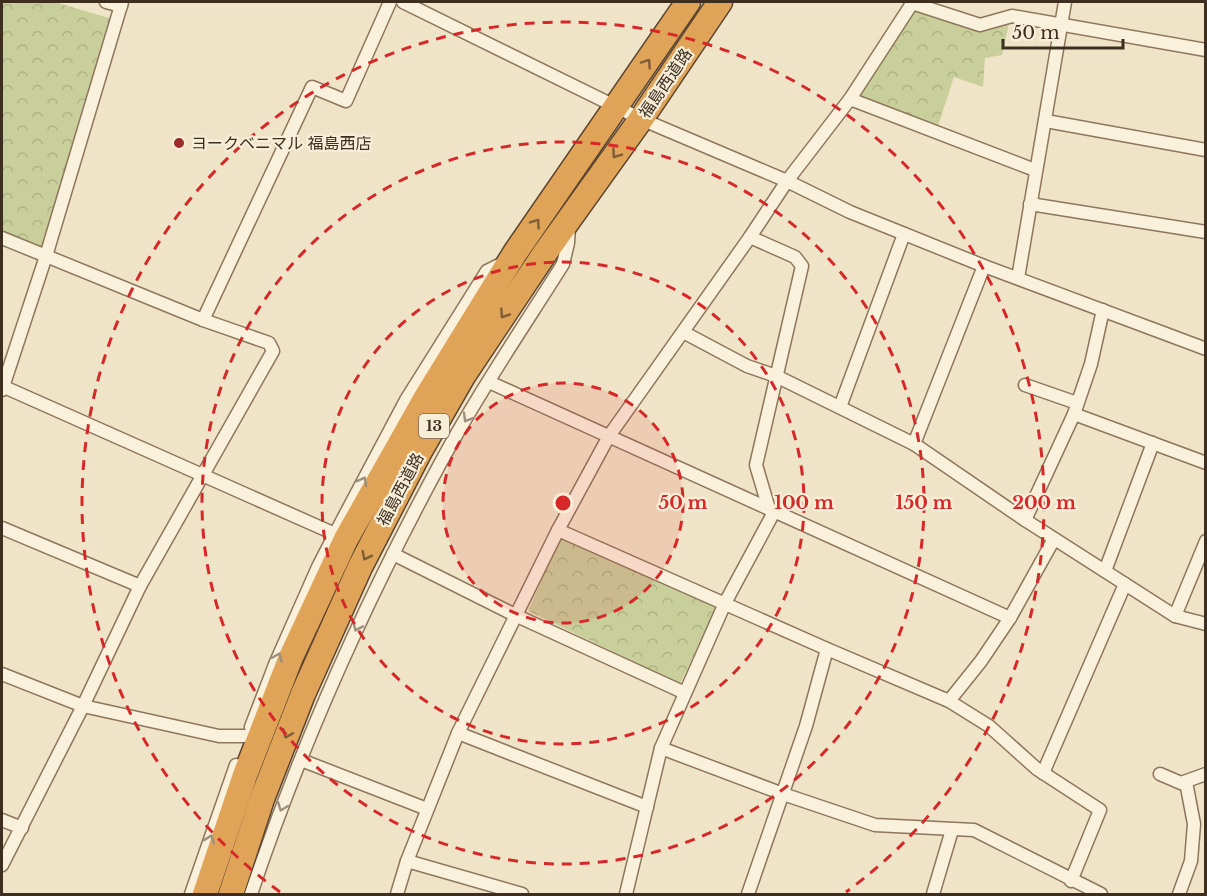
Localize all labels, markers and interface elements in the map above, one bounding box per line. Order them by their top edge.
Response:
scale bar [1003,12,1123,50]
text: 50 m [1012,22,1060,44]
street label: 福島西道路 [634,44,696,122]
one-way arrow [640,58,651,69]
place label: ヨークベニマル 福島西店 [191,133,372,153]
marker: ヨークベニマル 福島西店 [172,136,186,150]
one-way arrow [612,147,623,158]
one-way arrow [529,219,540,230]
one-way arrow [500,307,511,318]
one-way arrow [463,412,475,422]
road number: 13 [419,414,449,438]
street label: 福島西道路 [372,449,428,529]
one-way arrow [356,477,367,487]
text: 50 m [659,492,708,514]
text: 100 m [774,492,834,514]
text: 150 m [896,492,953,514]
text: 200 m [1012,492,1076,514]
centre of rings [553,493,573,513]
one-way arrow [362,549,373,560]
one-way arrow [352,621,364,632]
one-way arrow [271,652,283,663]
one-way arrow [282,728,294,739]
one-way arrow [277,801,290,812]
one-way arrow [202,834,215,845]

